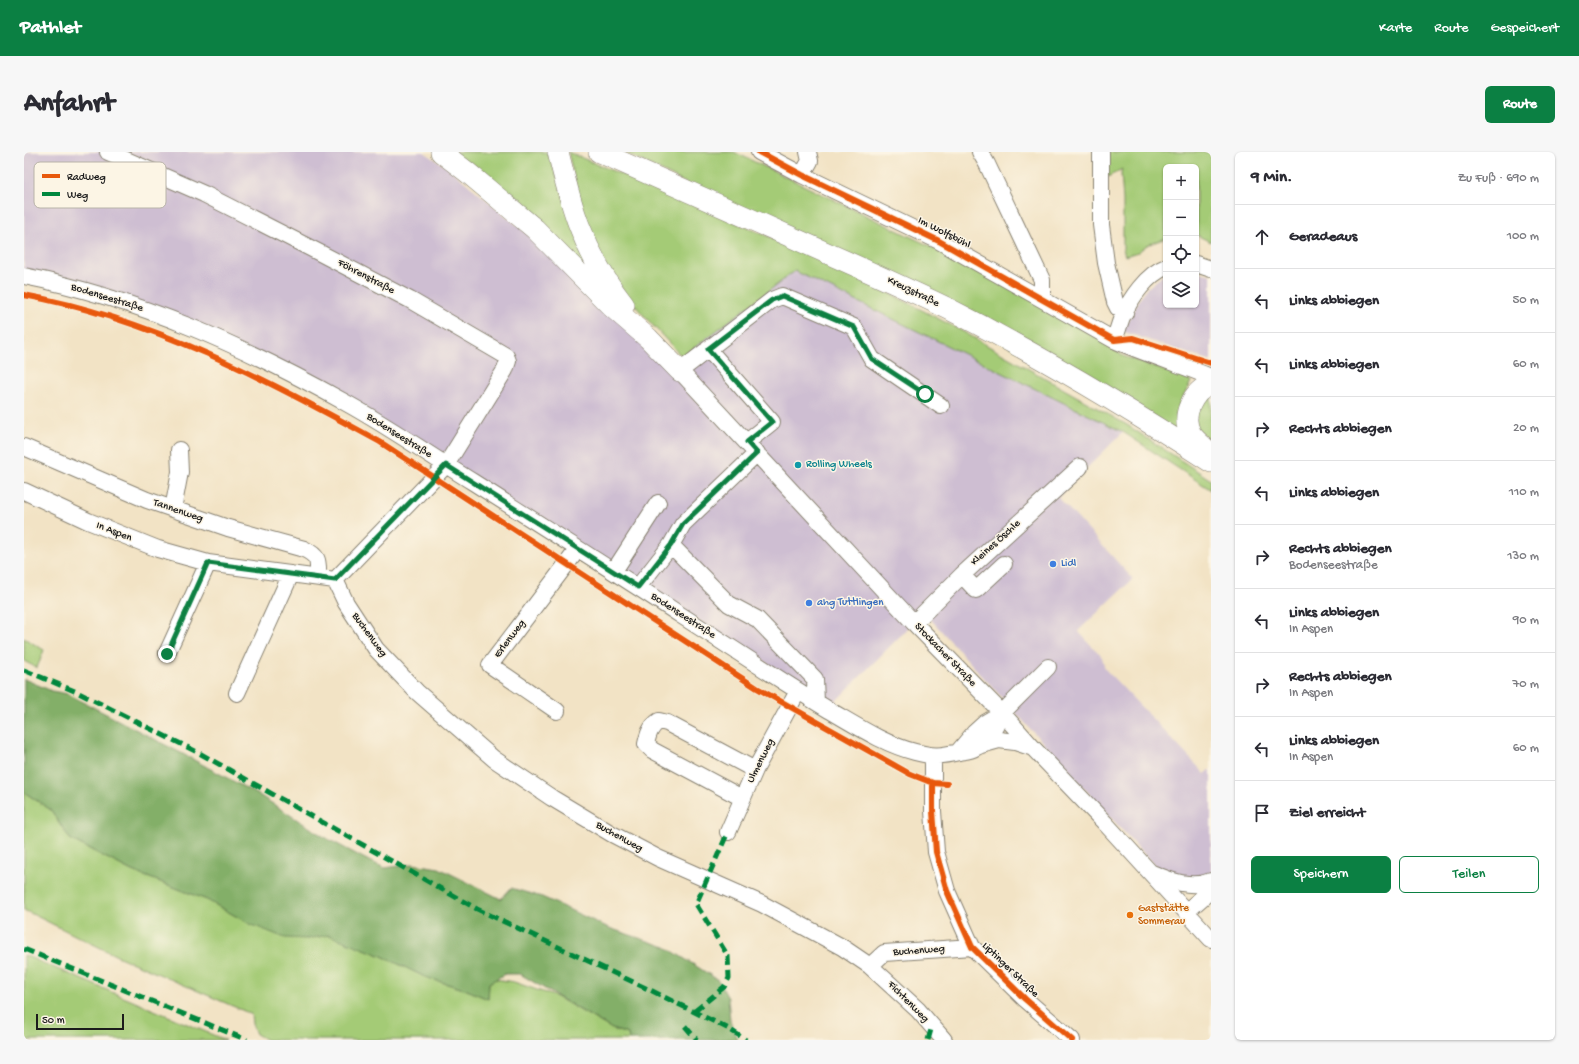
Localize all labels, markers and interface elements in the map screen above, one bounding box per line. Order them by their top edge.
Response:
text: Pathlet [20,17,81,40]
text: Karte [1379,20,1412,37]
text: Route [1434,20,1468,37]
text: Gespeichert [1490,20,1559,37]
button: Route [1485,86,1555,123]
text: Anfahrt [24,88,114,121]
legend [34,162,166,208]
map controls [1163,164,1199,308]
button: + [1163,164,1199,200]
text: 9 Min. [1251,168,1292,188]
text: Zu Fuß · 690 m [1458,171,1539,186]
text: Radweg [67,172,106,184]
text: Weg [67,190,88,202]
button: − [1163,200,1199,236]
street label: Im Wolfsbühl [916,214,973,252]
icon: ahead [1251,226,1273,248]
text: Geradeaus [1289,228,1357,246]
text: 100 m [1507,229,1539,244]
button: locate [1163,236,1199,272]
street label: Föhrenstraße [335,256,397,297]
button: layers [1163,272,1199,308]
street label: Kreuzstraße [885,274,941,310]
street label: Bodenseestraße [68,281,145,315]
icon: left [1251,290,1273,312]
text: Links abbiegen [1289,292,1379,310]
text: 50 m [1512,293,1539,308]
icon: left [1251,354,1273,376]
text: Links abbiegen [1289,356,1379,374]
text: 60 m [1513,357,1539,372]
route start [916,385,934,403]
street label: Bodenseestraße [363,411,434,461]
icon: right [1251,418,1273,440]
text: Rechts abbiegen [1289,420,1392,438]
text: 20 m [1513,421,1539,436]
place label: Rolling Wheels [806,459,873,471]
marker: Rolling Wheels [793,460,803,470]
icon: left [1251,482,1273,504]
text: Links abbiegen [1289,484,1379,502]
text: 110 m [1509,485,1539,500]
street label: Tannenweg [150,497,205,525]
street label: Kleines Öschle [969,517,1023,568]
street label: In Aspen [94,520,134,545]
text: Rechts abbiegen [1289,540,1392,558]
icon: right [1251,546,1273,568]
text: 130 m [1507,549,1539,564]
place label: Lidl [1061,558,1077,570]
text: Bodenseestraße [1289,558,1378,573]
marker: Lidl [1048,559,1058,569]
street label: Bodenseestraße [647,590,718,642]
place label: ahg Tuttlingen [817,597,884,609]
marker: ahg Tuttlingen [804,598,814,608]
text: Links abbiegen [1289,604,1379,622]
street label: Buchenweg [348,610,389,659]
icon: left [1251,610,1273,632]
text: 90 m [1513,613,1539,628]
street label: Erlenweg [492,618,528,660]
street label: Stockacher Straße [912,621,979,690]
text: In Aspen [1289,622,1333,637]
route end [158,645,176,663]
text: Rechts abbiegen [1289,668,1392,686]
icon: right [1251,674,1273,696]
text: 70 m [1513,677,1539,692]
text: In Aspen [1289,686,1333,701]
text: Links abbiegen [1289,732,1379,750]
street label: Ulmenweg [745,737,777,785]
icon: left [1251,738,1273,760]
text: 60 m [1513,741,1539,756]
text: In Aspen [1289,750,1333,765]
icon: arrive [1251,802,1273,824]
text: Ziel erreicht [1289,804,1365,822]
street label: Buchenweg [593,819,645,855]
button: Speichern [1251,856,1391,893]
button: Teilen [1399,856,1539,893]
place label: Gaststätte Sommerau [1138,903,1189,928]
marker: Gaststätte Sommerau [1125,910,1135,920]
street label: Liptinger Straße [979,940,1041,1000]
street label: Buchenweg [892,943,945,959]
street label: Fichtenweg [884,978,931,1025]
scale bar [36,1012,124,1031]
text: 50 m [42,1015,64,1027]

